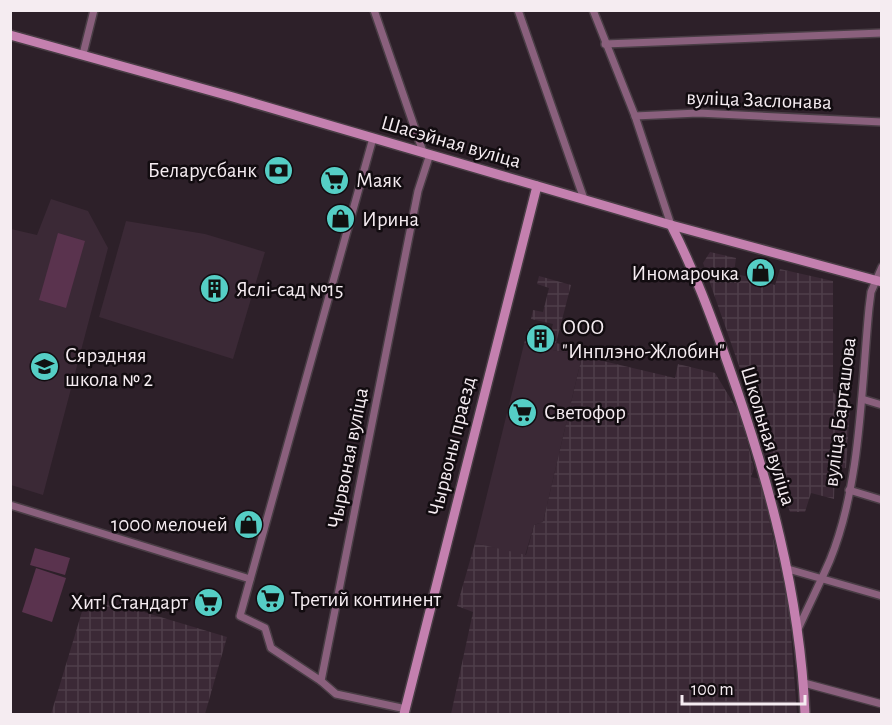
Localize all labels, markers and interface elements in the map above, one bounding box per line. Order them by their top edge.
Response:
street label: вуліца Заслонава [686,87,833,113]
street label: Шасэйная вуліца [379,112,524,172]
bank icon: Беларусбанк [262,154,294,186]
place label: Беларусбанк [148,160,257,181]
supermarket icon: Маяк [319,164,351,196]
place label: Маяк [356,170,402,191]
shop icon: Ирина [325,203,357,235]
place label: Ирина [362,209,420,230]
shop icon: Иномарочка [744,257,776,289]
place label: Иномарочка [631,263,739,284]
building icon: Яслі-сад №15 [199,273,231,305]
place label: Яслі-сад №15 [236,279,344,300]
place label: ООО "Инплэно-Жлобин" [562,317,725,362]
building icon: ООО "Инплэно-Жлобин" [525,323,557,355]
street label: вуліца Барташова [820,336,860,488]
place label: Сярэдняя школа № 2 [65,345,153,390]
school or university icon: Сярэдняя школа № 2 [28,351,60,383]
street label: Школьная вуліца [737,364,799,509]
street label: Чырвоны праезд [425,374,479,518]
street label: Чырвоная вуліца [324,386,372,530]
supermarket icon: Светофор [507,396,539,428]
place label: Светофор [544,402,626,423]
shop icon: 1000 мелочей [233,508,265,540]
place label: 1000 мелочей [111,514,228,535]
supermarket icon: Третий континент [254,583,286,615]
supermarket icon: Хит! Стандарт [193,586,225,618]
place label: Третий континент [291,589,441,610]
place label: Хит! Стандарт [71,592,188,613]
scale bar [682,668,805,706]
text: 100 m [691,681,734,699]

